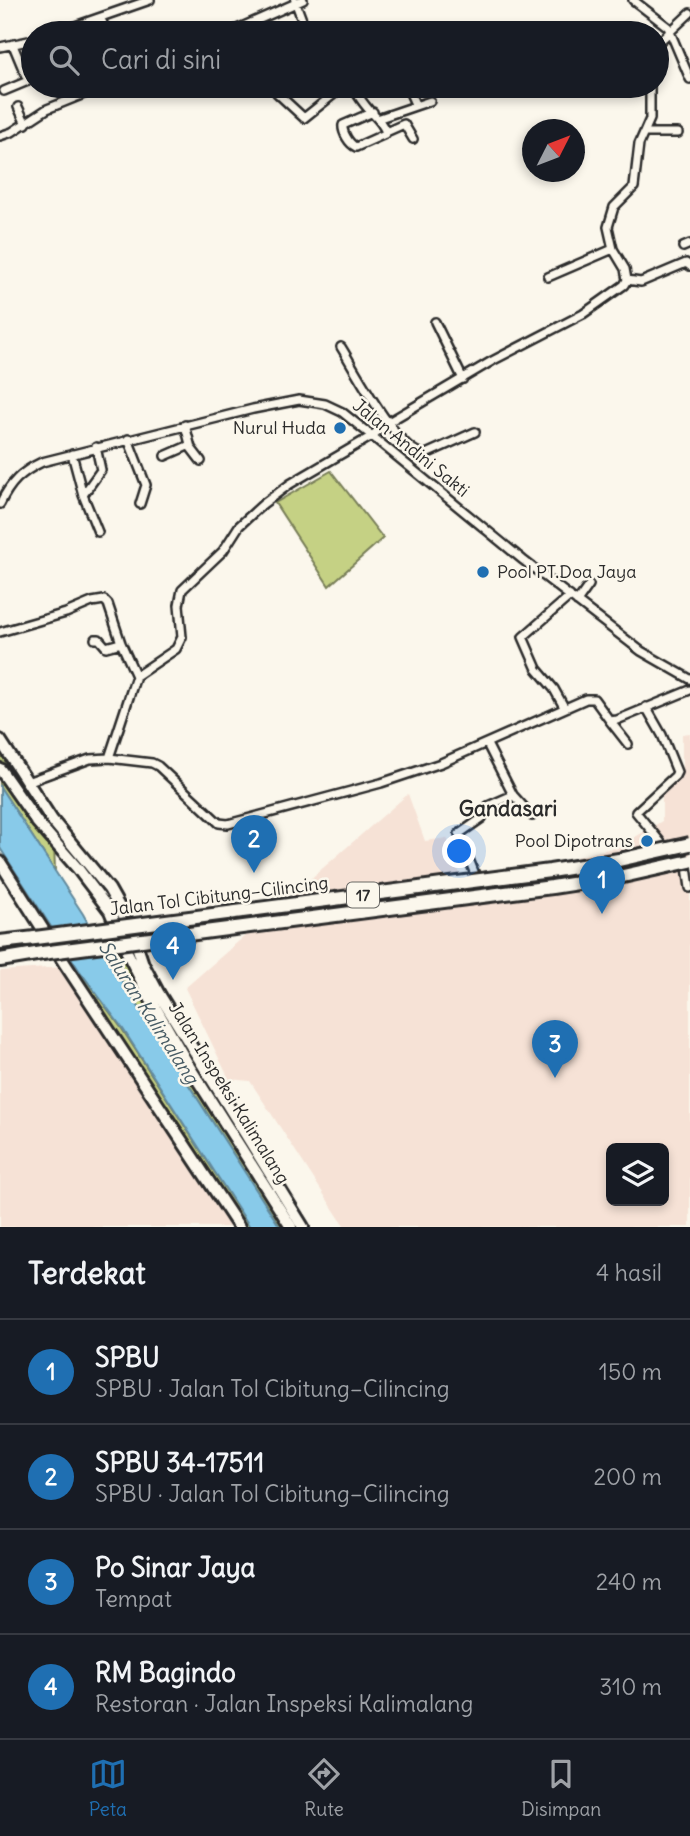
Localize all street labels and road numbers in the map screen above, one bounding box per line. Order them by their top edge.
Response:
street label: Jalan Andini Sakti [348,394,474,502]
street label: Jalan Tol Cibitung–Cilincing [108,871,330,920]
road number: 17 [347,882,379,908]
street label: Jalan Inspeksi Kalimalang [164,997,295,1188]

